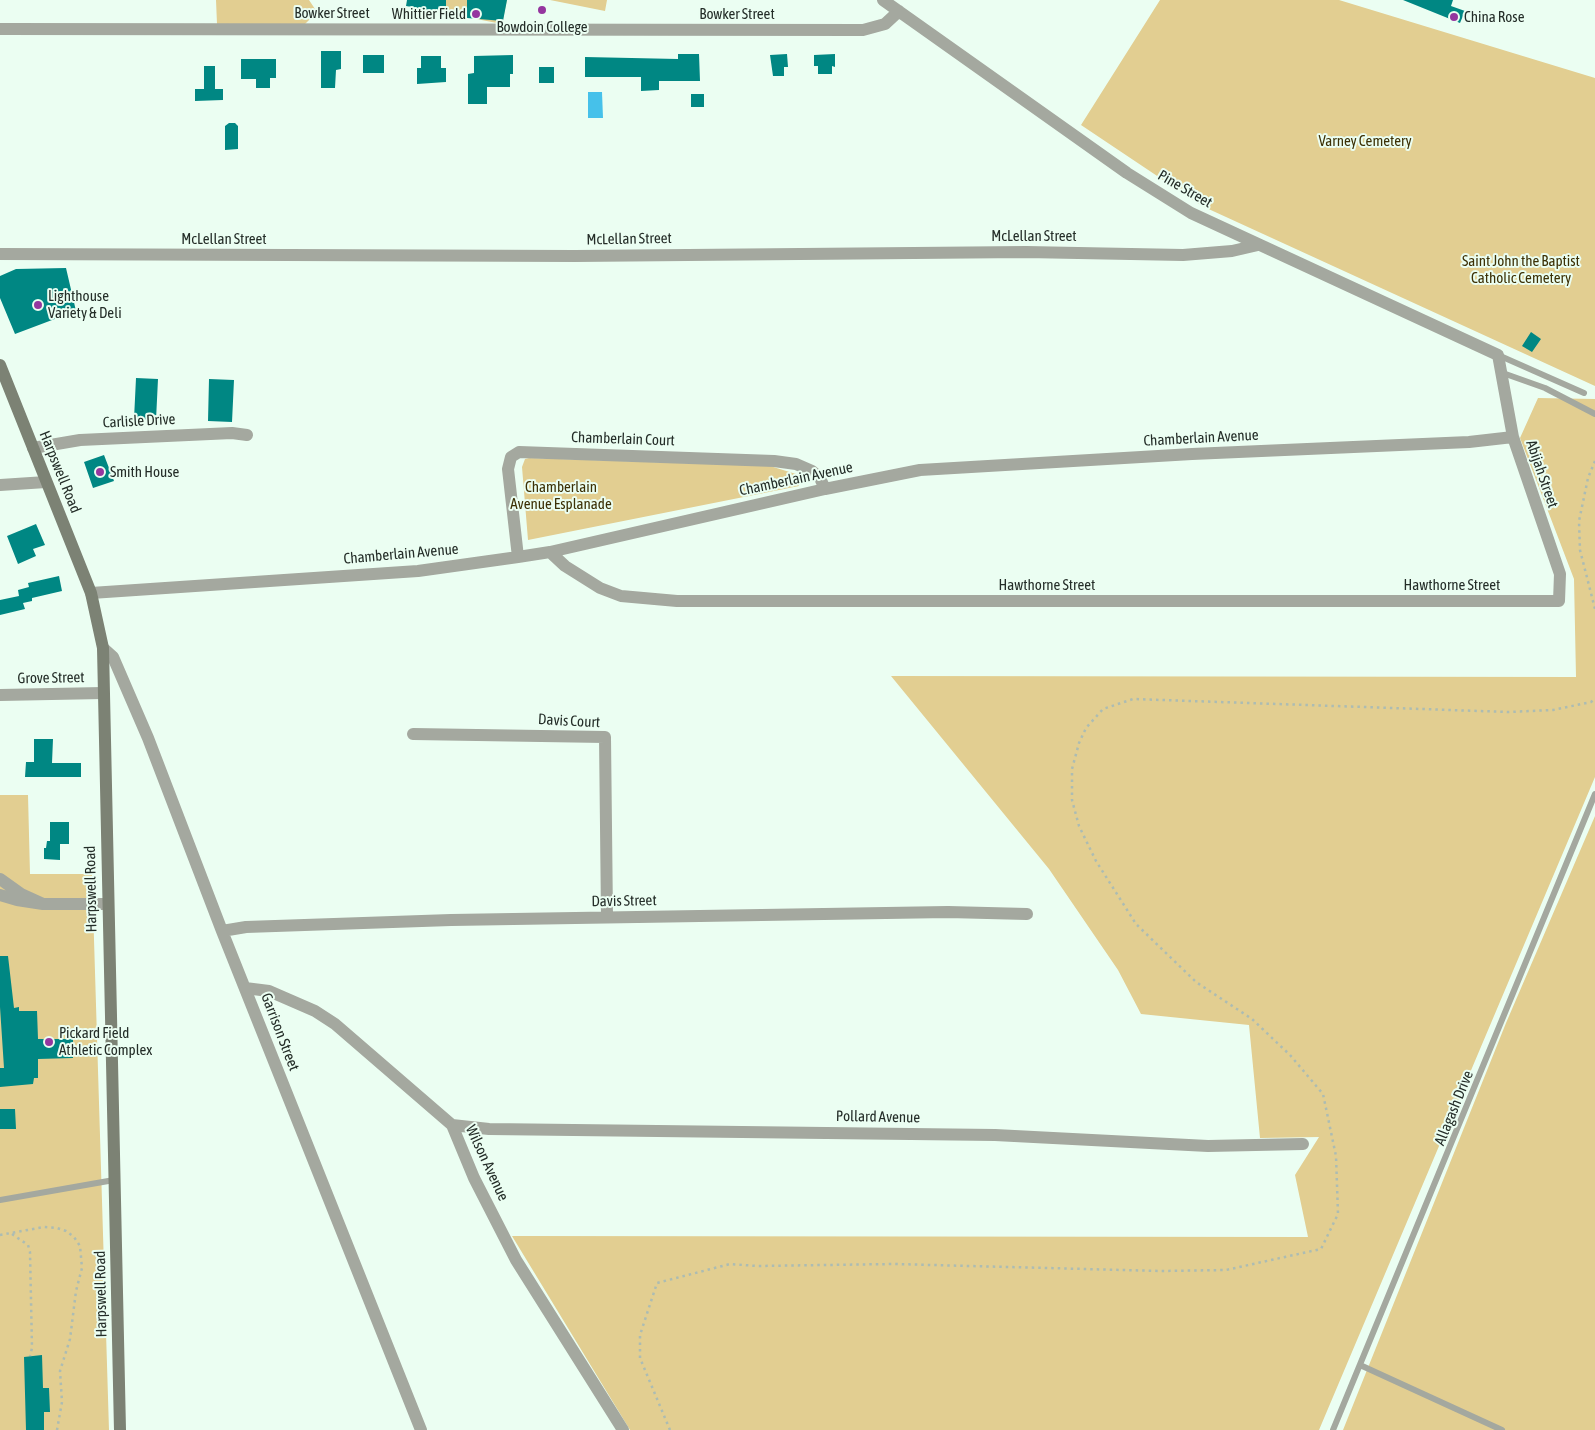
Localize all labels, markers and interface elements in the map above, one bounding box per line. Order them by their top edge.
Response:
street label: Bowker Street [294,4,370,22]
marker: Bowdoin College [536,4,548,16]
place label: Whittier Field [392,5,466,23]
street label: Bowker Street [699,5,775,23]
marker: Whittier Field [470,8,482,20]
place label: China Rose [1464,8,1524,26]
marker: China Rose [1448,11,1460,23]
place label: Bowdoin College [496,18,588,36]
park label: Varney Cemetery [1318,132,1412,150]
street label: Pine Street [1155,166,1215,212]
street label: McLellan Street [991,227,1077,245]
street label: McLellan Street [586,229,672,249]
street label: McLellan Street [181,230,267,248]
park label: Saint John the Baptist Catholic Cemetery [1462,252,1580,287]
place label: Lighthouse Variety & Deli [48,287,122,322]
marker: Lighthouse Variety & Deli [32,299,44,311]
street label: Carlisle Drive [102,410,176,432]
street label: Chamberlain Avenue [1143,426,1259,450]
street label: Harpswell Road [35,428,85,516]
street label: Chamberlain Court [571,428,675,450]
street label: Abijah Street [1522,438,1562,510]
street label: Chamberlain Avenue [738,458,854,500]
place label: Smith House [110,463,179,481]
marker: Smith House [94,466,106,478]
park label: Chamberlain Avenue Esplanade [510,478,612,513]
street label: Chamberlain Avenue [343,540,459,568]
street label: Hawthorne Street [999,576,1095,594]
street label: Hawthorne Street [1404,576,1500,594]
street label: Grove Street [17,668,85,688]
street label: Davis Court [538,710,600,732]
street label: Harpswell Road [81,845,101,933]
street label: Davis Street [591,891,657,911]
street label: Garrison Street [257,991,303,1073]
place label: Pickard Field Athletic Complex [59,1024,152,1059]
marker: Pickard Field Athletic Complex [43,1036,55,1048]
street label: Allagash Drive [1431,1068,1477,1148]
street label: Pollard Avenue [836,1107,920,1127]
street label: Wilson Avenue [462,1122,512,1204]
street label: Harpswell Road [91,1250,111,1338]

